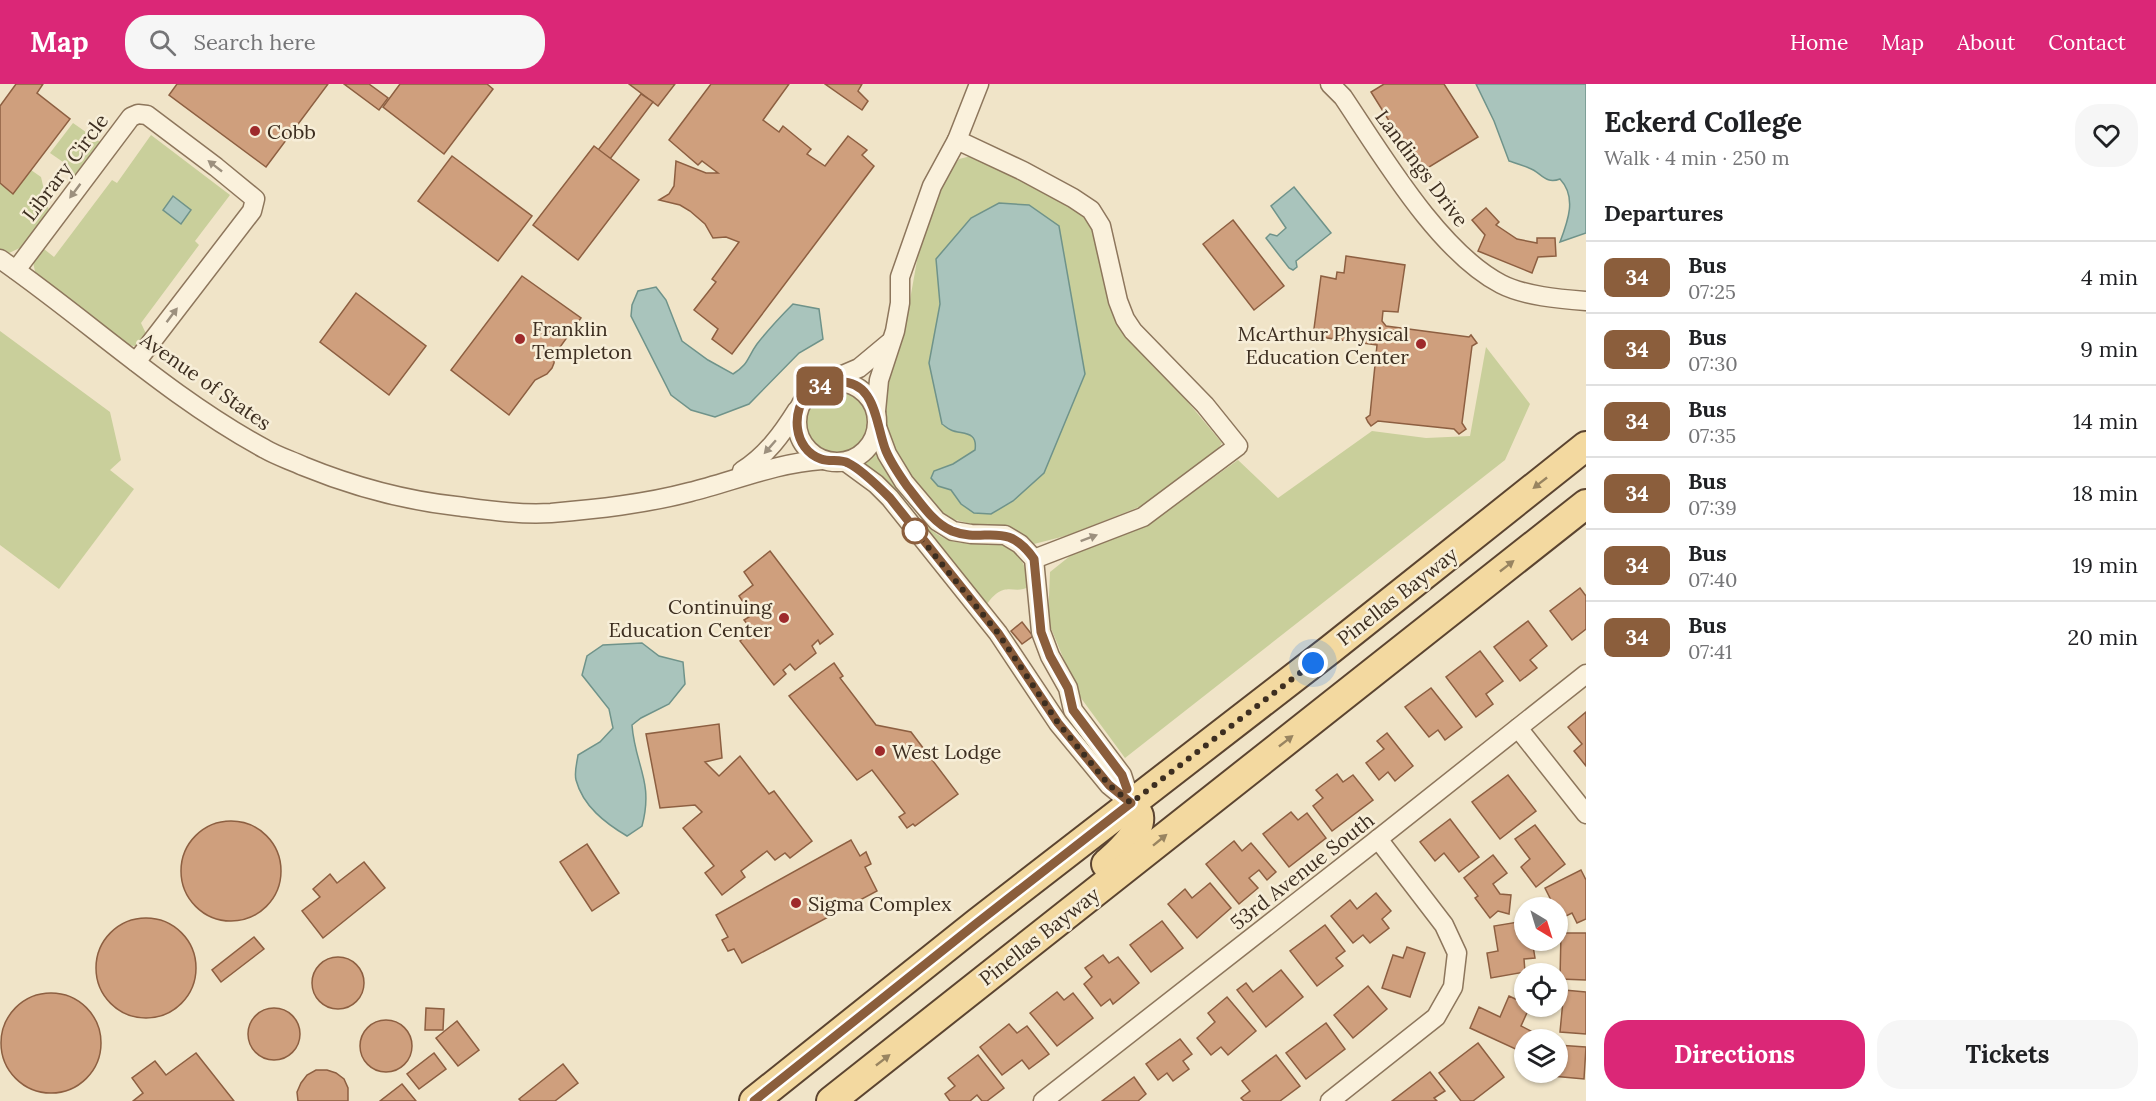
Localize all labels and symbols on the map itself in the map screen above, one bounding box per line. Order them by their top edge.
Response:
street label: Landings Drive [1370,105,1474,231]
street label: Library Circle [17,108,113,225]
place label: Cobb [267,119,316,144]
marker: Cobb [248,124,262,138]
one-way arrow [207,160,223,173]
one-way arrow [68,183,81,199]
one-way arrow [165,307,178,323]
place label: Franklin Templeton [532,316,632,364]
place label: McArthur Physical Education Center [1238,321,1409,369]
street label: Avenue of States [135,326,276,435]
marker: Franklin Templeton [513,332,527,346]
marker: McArthur Physical Education Center [1414,337,1428,351]
line badge: 34 [793,366,847,406]
one-way arrow [764,439,777,454]
one-way arrow [1532,476,1548,489]
unlabelled marker [902,518,928,544]
one-way arrow [1080,533,1098,542]
street label: Pinellas Bayway [1332,541,1463,651]
one-way arrow [1499,560,1514,572]
place label: Continuing Education Center [608,594,773,642]
marker: Continuing Education Center [777,611,791,625]
your location [1298,648,1328,678]
one-way arrow [1277,735,1293,747]
place label: West Lodge [892,739,1001,764]
marker: West Lodge [873,744,887,758]
street label: 53rd Avenue South [1225,807,1379,935]
one-way arrow [1152,834,1167,846]
street label: Pinellas Bayway [974,881,1105,991]
place label: Sigma Complex [808,891,952,916]
marker: Sigma Complex [789,896,803,910]
north arrow [1514,897,1568,951]
one-way arrow [875,1053,891,1066]

